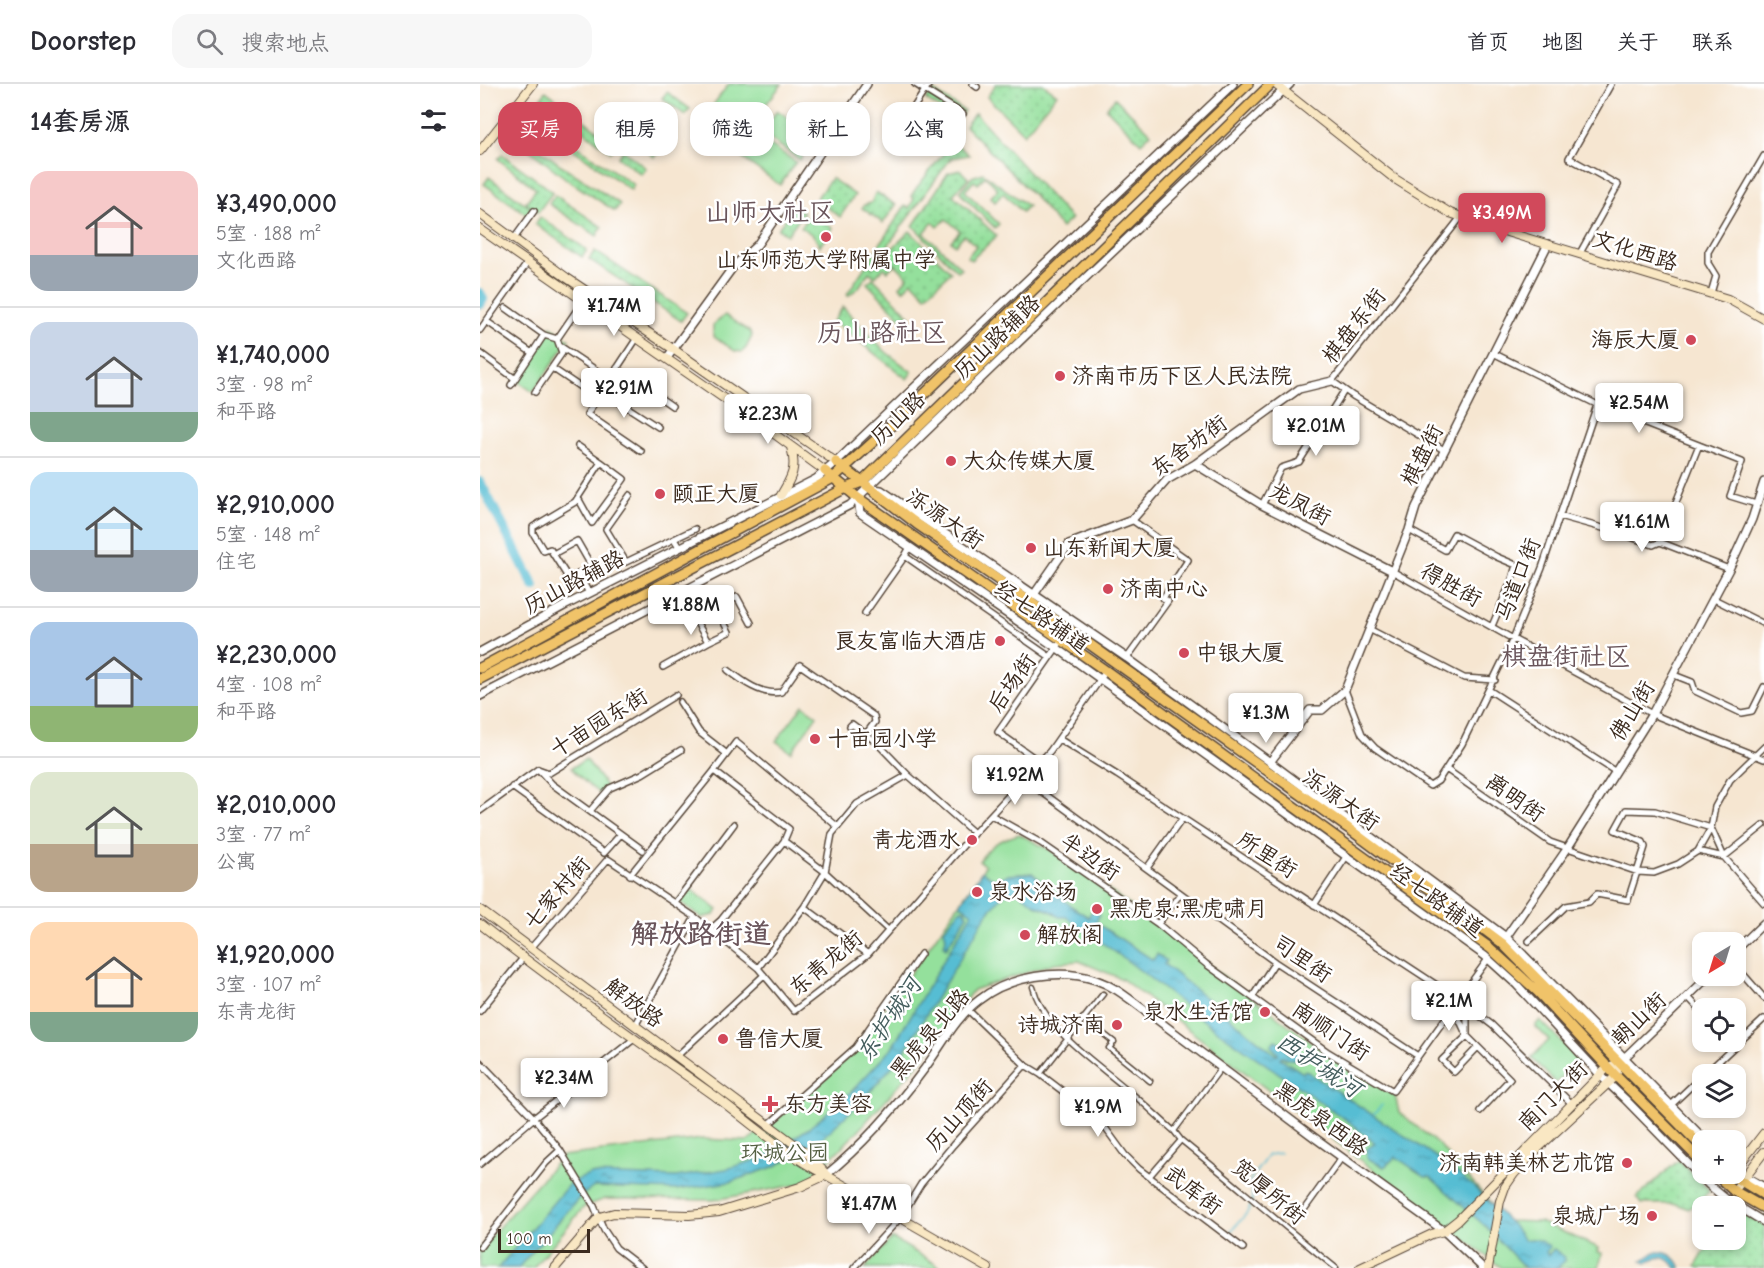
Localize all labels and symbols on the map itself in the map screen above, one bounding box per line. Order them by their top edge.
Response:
pin: ¥3.49M [1453,193,1551,244]
district label: 山师大社区 [705,198,835,228]
street label: 文化西路 [1589,226,1681,276]
marker: 山东师范大学附属中学 [819,230,833,244]
place label: 山东师范大学附属中学 [716,247,936,273]
street label: 棋盘东街 [1317,283,1391,369]
pin: ¥1.74M [565,286,663,337]
street label: 历山路辅路 [948,289,1046,385]
district label: 历山路社区 [817,318,947,348]
place label: 海辰大厦 [1591,327,1679,353]
marker: 海辰大厦 [1684,333,1698,347]
place label: 济南市历下区人民法院 [1072,363,1292,389]
pin: ¥2.91M [575,368,673,419]
marker: 济南市历下区人民法院 [1053,369,1067,383]
pin: ¥2.54M [1590,383,1688,434]
street label: 历山路 [865,386,931,450]
pin: ¥2.23M [719,394,817,445]
pin: ¥2.01M [1267,406,1365,457]
street label: 东舍坊街 [1146,410,1232,482]
street label: 棋盘街 [1395,420,1449,490]
place label: 大众传媒大厦 [963,448,1095,474]
marker: 大众传媒大厦 [944,454,958,468]
street label: 龙凤街 [1265,477,1335,531]
place label: 颐正大厦 [672,481,760,507]
street label: 泺源大街 [901,483,989,555]
marker: 颐正大厦 [653,487,667,501]
pin: ¥1.61M [1593,502,1691,553]
street label: 马道口街 [1490,534,1546,626]
place label: 山东新闻大厦 [1043,535,1175,561]
marker: 山东新闻大厦 [1024,541,1038,555]
street label: 历山路辅路 [519,545,629,619]
street label: 得胜街 [1416,558,1486,612]
street label: 经七路辅道 [989,575,1095,659]
place label: 济南中心 [1120,576,1208,602]
marker: 济南中心 [1101,582,1115,596]
pin: ¥1.88M [642,585,740,636]
place label: 良友富临大酒店 [834,628,988,654]
marker: 良友富临大酒店 [993,634,1007,648]
place label: 中银大厦 [1196,640,1284,666]
district label: 棋盘街社区 [1501,642,1631,672]
marker: 中银大厦 [1177,646,1191,660]
street label: 后场街 [982,649,1042,717]
street label: 佛山街 [1604,676,1660,746]
street label: 十亩园东街 [545,683,653,763]
pin: ¥1.3M [1224,693,1308,744]
place label: 十亩园小学 [827,726,937,752]
marker: 十亩园小学 [808,732,822,746]
pin: ¥1.92M [966,755,1064,806]
street label: 泺源大街 [1298,764,1384,836]
street label: 离明街 [1481,768,1549,828]
street label: 所里街 [1232,826,1302,884]
place label: 青龙酒水 [872,827,960,853]
street label: 半边街 [1055,828,1125,886]
marker: 青龙酒水 [965,833,979,847]
street label: 七家村街 [518,851,596,935]
street label: 经七路辅道 [1385,857,1489,943]
place label: 泉水浴场 [989,879,1077,905]
marker: 泉水浴场 [970,885,984,899]
place label: 黑虎泉;黑虎啸月 [1109,896,1267,922]
marker: 黑虎泉;黑虎啸月 [1090,902,1104,916]
district label: 解放路街道 [631,918,771,950]
place label: 解放阁 [1037,922,1103,948]
street label: 东青龙街 [784,925,868,1001]
marker: 解放阁 [1018,928,1032,942]
street label: 司里街 [1267,930,1337,988]
north arrow [1692,932,1746,986]
water label: 东护城河 [851,968,930,1067]
street label: 解放路 [600,973,668,1033]
pin: ¥2.1M [1407,981,1491,1032]
street label: 黑虎泉北路 [885,984,975,1084]
street label: 朝山街 [1606,987,1672,1051]
street label: 南顺门街 [1287,996,1375,1066]
place label: 泉水生活馆 [1143,999,1253,1025]
marker: 泉水生活馆 [1258,1005,1272,1019]
place label: 诗城济南 [1017,1012,1105,1038]
marker: 诗城济南 [1110,1018,1124,1032]
place label: 鲁信大厦 [735,1026,823,1052]
water label: 西护城河 [1271,1027,1370,1106]
marker: 鲁信大厦 [716,1032,730,1046]
street label: 南门大街 [1513,1056,1593,1136]
pin: ¥2.34M [515,1058,613,1109]
street label: 历山顶街 [920,1074,998,1156]
street label: 黑虎泉西路 [1269,1076,1373,1162]
pin: ¥1.9M [1056,1087,1140,1138]
place label: 东方美容 [784,1091,872,1117]
marker: 东方美容 [761,1095,779,1113]
park label: 环城公园 [741,1140,829,1166]
place label: 济南韩美林艺术馆 [1439,1150,1615,1176]
street label: 宽厚所街 [1227,1154,1311,1230]
marker: 济南韩美林艺术馆 [1620,1156,1634,1170]
street label: 武库街 [1159,1160,1227,1220]
pin: ¥1.47M [820,1184,918,1235]
place label: 泉城广场 [1552,1203,1640,1229]
marker: 泉城广场 [1645,1209,1659,1223]
scale bar [498,1226,590,1254]

